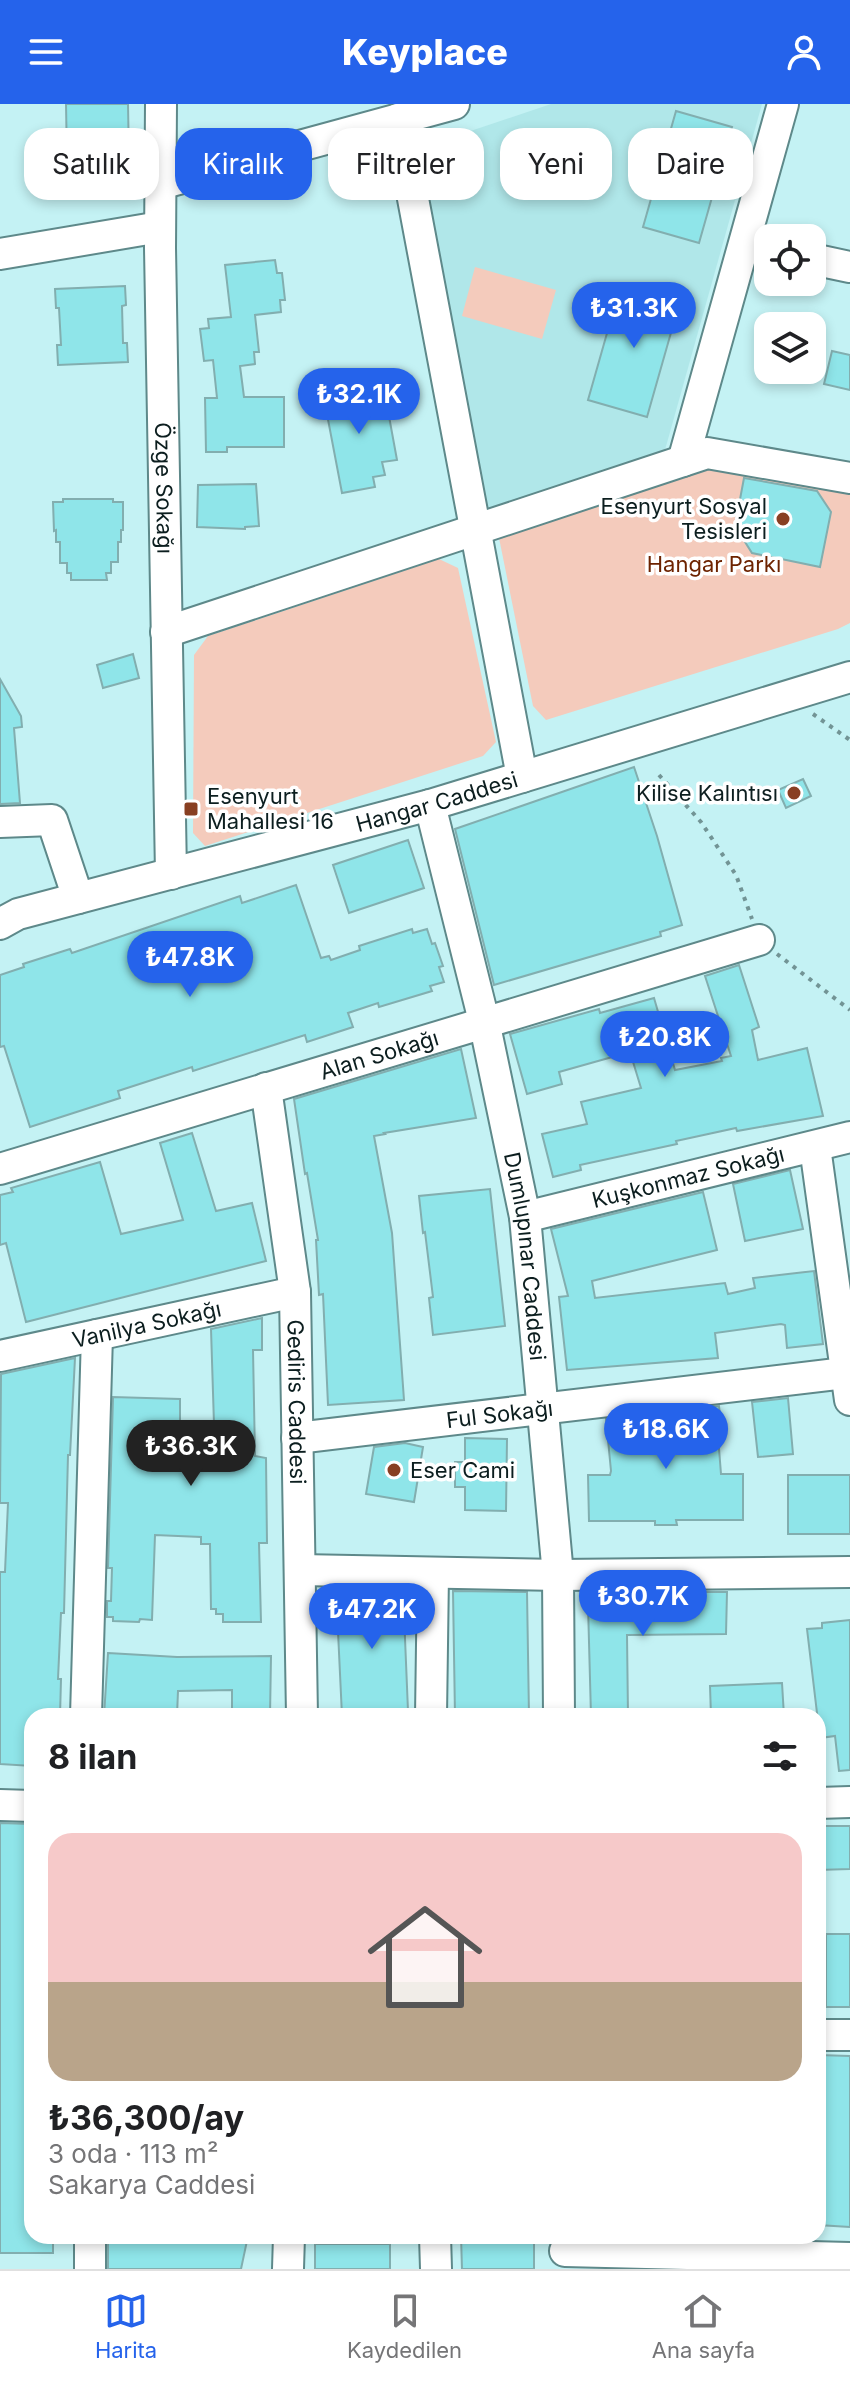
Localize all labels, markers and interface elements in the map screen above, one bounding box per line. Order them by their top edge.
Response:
icon: menu [24,30,68,74]
text: Keyplace [342,30,508,74]
icon: person [782,30,826,74]
chip: Satılık [24,128,159,200]
chip: Kiralık [175,128,312,200]
chip: Filtreler [328,128,484,200]
chip: Yeni [500,128,612,200]
chip: Daire [628,128,753,200]
map controls [754,224,826,384]
button: locate [754,224,826,296]
pin: ₺31.3K [569,282,699,350]
text: ₺31.3K [590,292,678,323]
button: layers [754,312,826,384]
pin: ₺32.1K [294,368,424,436]
text: ₺32.1K [316,378,402,409]
street label: Özge Sokağı [150,422,178,554]
place label: Esenyurt Sosyal Tesisleri [600,493,767,544]
marker: Esenyurt Sosyal Tesisleri [774,510,792,528]
park label: Hangar Parkı [647,551,781,577]
street label: Hangar Caddesi [353,766,521,837]
place label: Kilise Kalıntısı [636,780,778,806]
place label: Esenyurt Mahallesi 16 [207,783,334,834]
marker: Kilise Kalıntısı [785,784,803,802]
marker: Esenyurt Mahallesi 16 [182,800,200,818]
pin: ₺47.8K [125,931,255,999]
text: ₺47.8K [145,941,235,972]
pin: ₺20.8K [600,1011,730,1079]
text: ₺20.8K [618,1021,712,1052]
street label: Alan Sokağı [317,1024,442,1085]
street label: Kuşkonmaz Sokağı [589,1141,787,1213]
street label: Dumlupınar Caddesi [499,1150,551,1362]
street label: Vanilya Sokağı [70,1295,223,1353]
street label: Gediris Caddesi [282,1319,311,1485]
street label: Ful Sokağı [445,1395,554,1433]
pin: ₺18.6K [601,1403,731,1471]
text: ₺18.6K [622,1413,710,1444]
pin: ₺36.3K [126,1420,256,1488]
text: ₺36.3K [144,1430,238,1461]
place label: Eser Cami [410,1457,515,1483]
marker: Eser Cami [385,1461,403,1479]
pin: ₺30.7K [578,1570,708,1638]
text: ₺30.7K [597,1580,689,1611]
pin: ₺47.2K [307,1583,437,1651]
text: ₺47.2K [327,1593,417,1624]
icon: filters [758,1734,802,1778]
text: 8 ilan [48,1736,138,1777]
icon: home [353,1885,497,2029]
text: ₺36,300/ay [48,2097,244,2138]
text: 3 oda · 113 m² [48,2138,218,2169]
text: Sakarya Caddesi [48,2169,255,2200]
tab: Harita [95,2289,157,2363]
tab: Kaydedilen [347,2289,462,2363]
tab: Ana sayfa [652,2289,755,2363]

